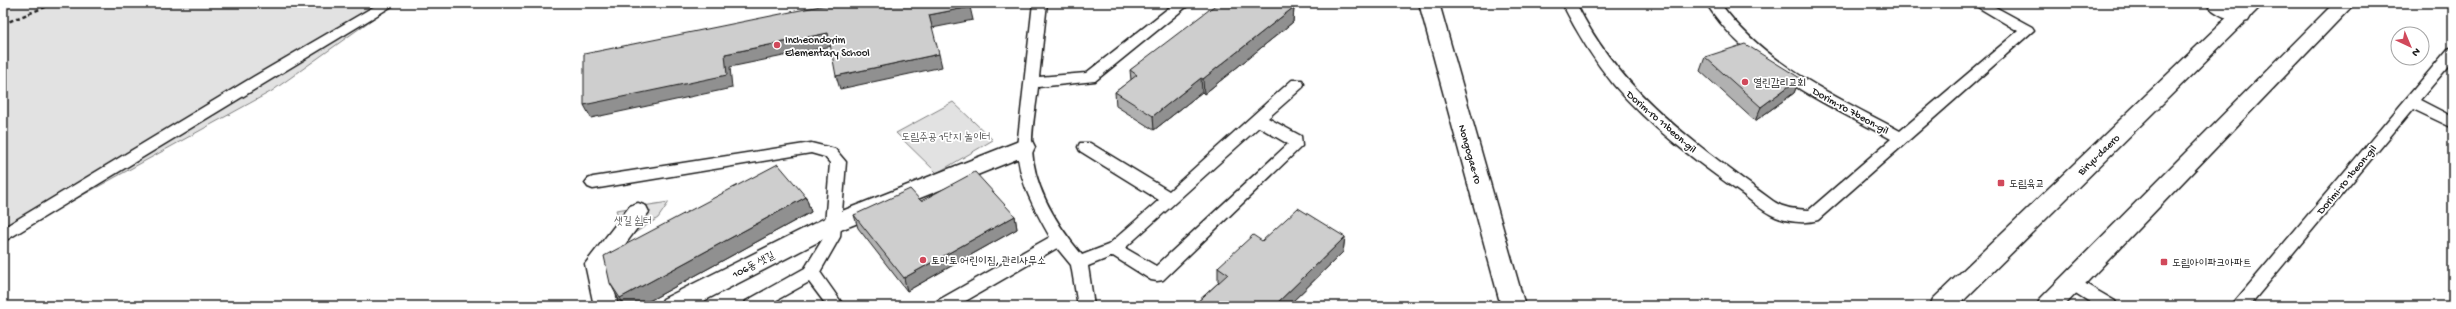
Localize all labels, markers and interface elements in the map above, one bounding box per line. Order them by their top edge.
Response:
north arrow [2390,26,2430,66]
place label: Incheondorim Elementary School [785,35,870,60]
marker: Incheondorim Elementary School [772,40,782,50]
text: N [2409,45,2422,59]
marker: 열린감리교회 [1740,77,1750,87]
place label: 열린감리교회 [1753,77,1806,90]
street label: Dorim-ro 7beon-gil [1809,85,1891,138]
street label: Dorim-ro 11beon-gil [1623,88,1698,156]
street label: Nongogae-ro [1455,123,1483,186]
park label: 도림주공 1단지 놀이터 [901,131,991,144]
street label: Biryu-daero [2075,132,2123,179]
street label: Dorimi-ro 1beon-gil [2315,143,2380,218]
marker: 도림육교 [1996,178,2006,188]
place label: 도림육교 [2009,179,2044,191]
park label: 샛길 쉼터 [614,215,652,228]
street label: 106동 샛길 [730,249,777,282]
marker: 토마토 어린이집, 관리사무소 [918,255,928,265]
place label: 토마토 어린이집, 관리사무소 [931,256,1046,268]
marker: 도림아이파크아파트 [2159,257,2169,267]
place label: 도림아이파크아파트 [2172,258,2252,270]

